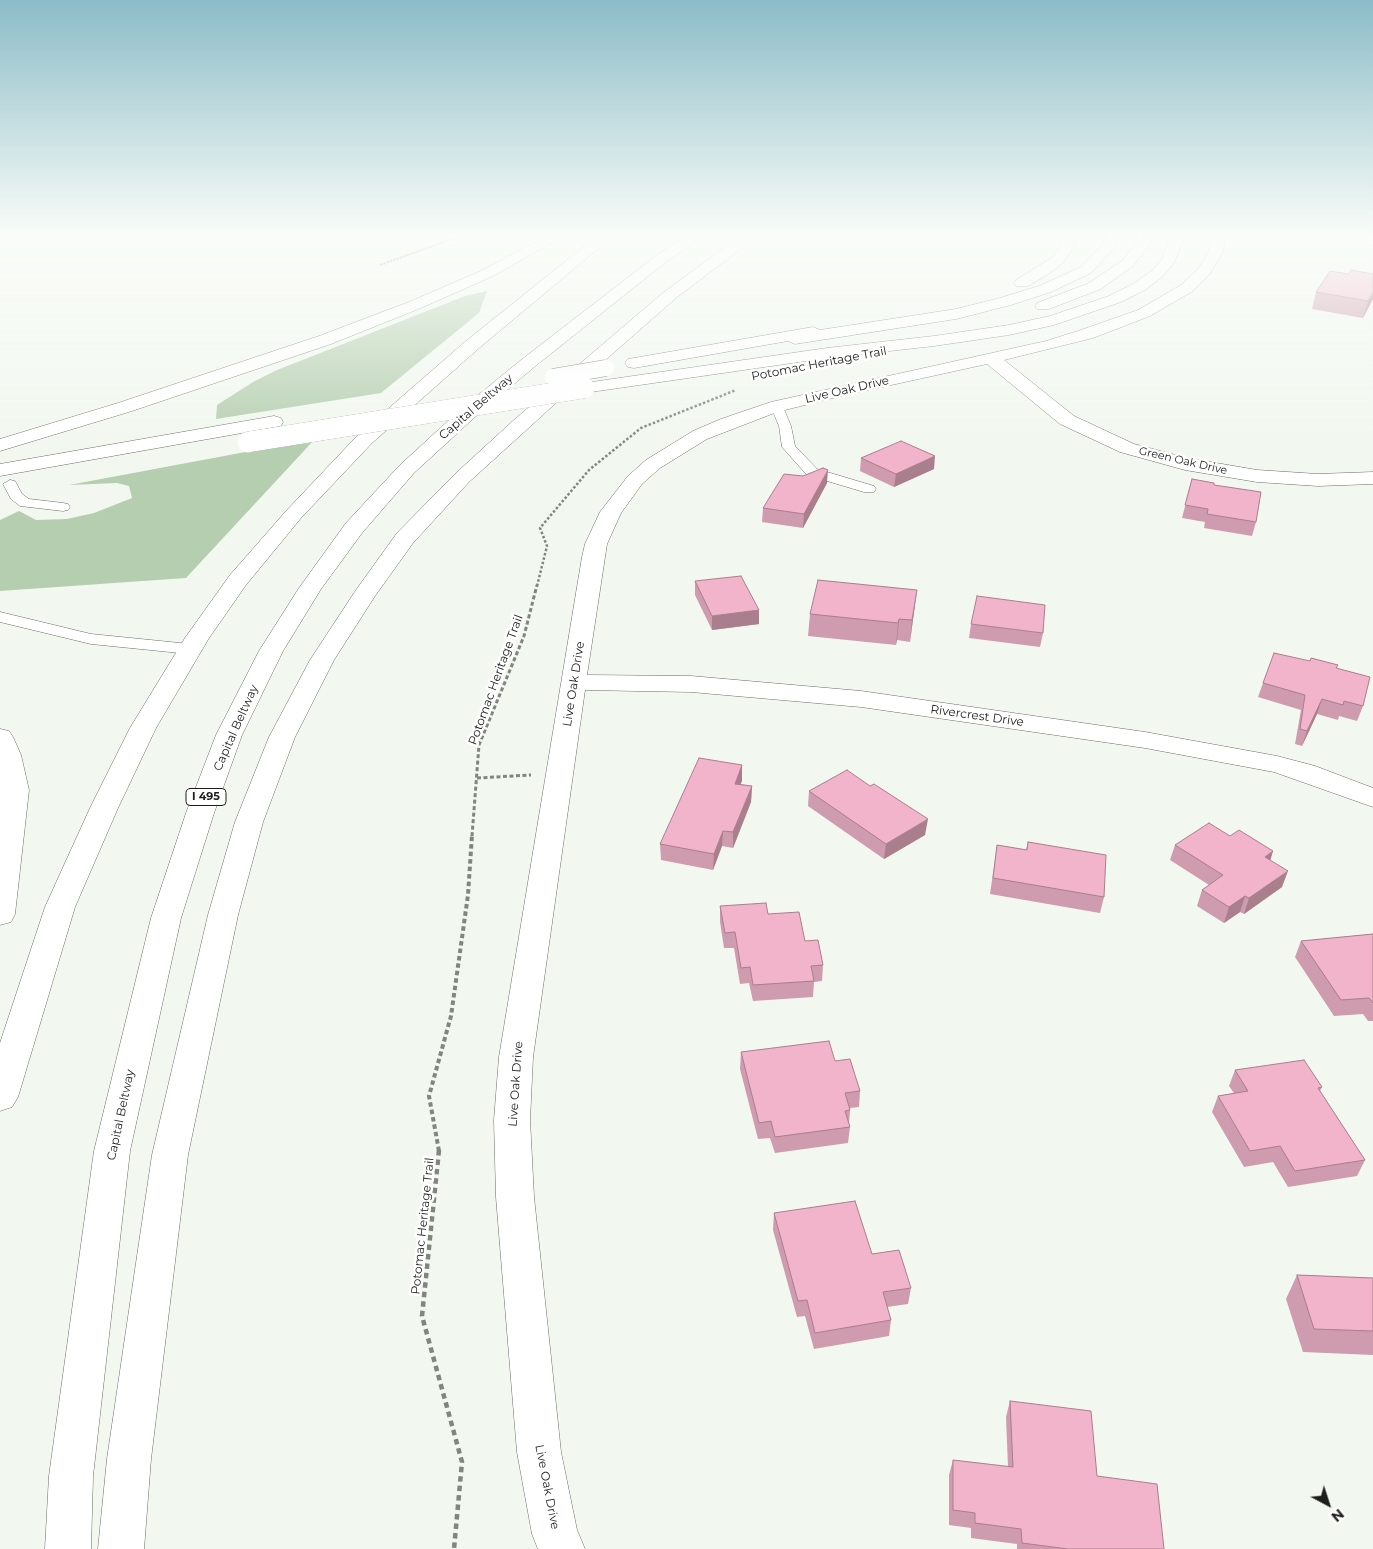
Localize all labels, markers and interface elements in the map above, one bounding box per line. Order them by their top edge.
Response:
street label: Potomac Heritage Trail [750,344,888,384]
street label: Capital Beltway [436,371,516,443]
street label: Live Oak Drive [804,373,890,407]
street label: Green Oak Drive [1137,444,1229,478]
street label: Potomac Heritage Trail [466,613,526,747]
street label: Live Oak Drive [560,640,588,728]
street label: Capital Beltway [211,683,261,773]
street label: Rivercrest Drive [929,702,1025,730]
road number: I 495 [186,789,226,806]
street label: Live Oak Drive [506,1041,526,1127]
street label: Capital Beltway [104,1068,138,1162]
street label: Potomac Heritage Trail [409,1157,437,1295]
street label: Live Oak Drive [532,1443,562,1531]
north arrow [1303,1479,1353,1529]
text: N [1328,1505,1348,1526]

